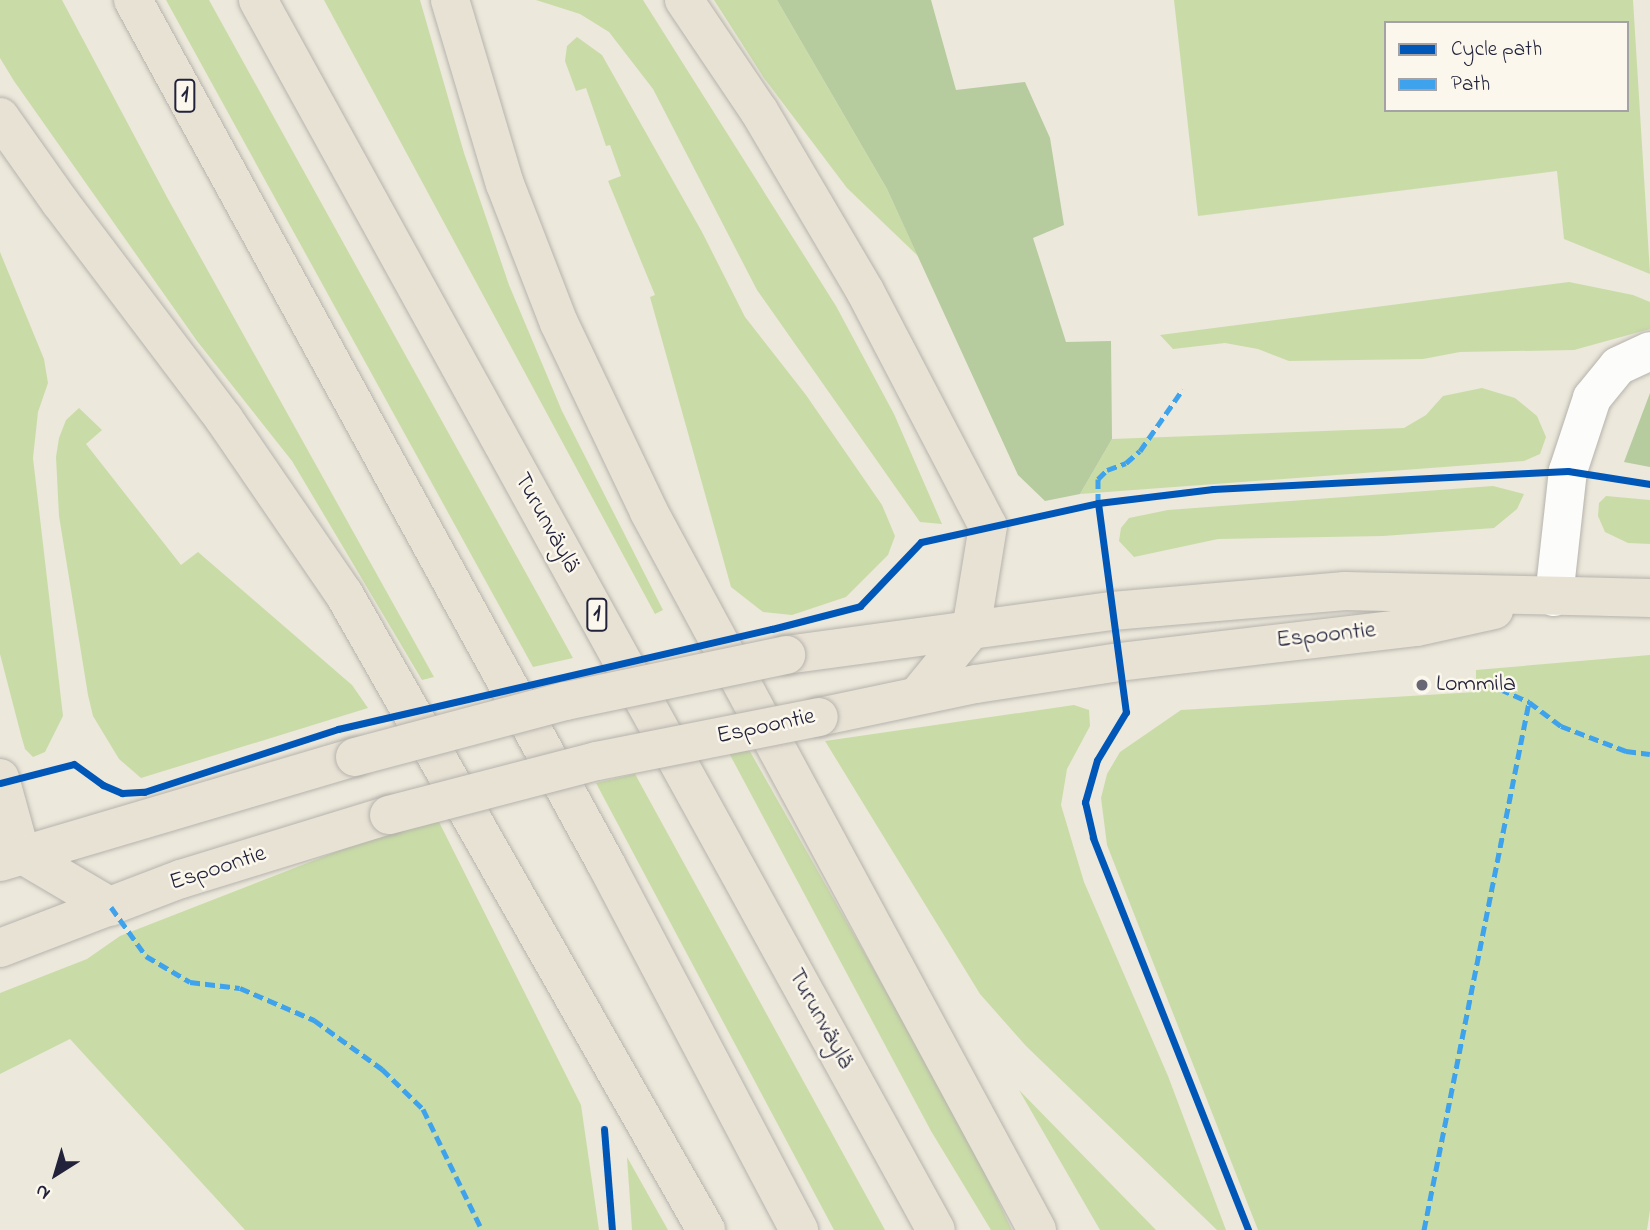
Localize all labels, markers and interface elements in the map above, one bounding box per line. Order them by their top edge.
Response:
legend [1384,21,1629,112]
text: Cycle path [1451,35,1542,65]
text: Path [1451,70,1490,100]
road number: 1 [173,76,197,116]
street label: Turunväylä [507,468,585,578]
road number: 1 [585,596,609,635]
street label: Espoontie [1275,616,1377,656]
place label: Lommila [1436,671,1516,699]
marker: Lommila [1414,677,1430,693]
street label: Espoontie [714,703,818,751]
street label: Espoontie [166,840,270,898]
street label: Turunväylä [781,964,859,1074]
north arrow [21,1139,91,1209]
text: N [30,1177,56,1206]

